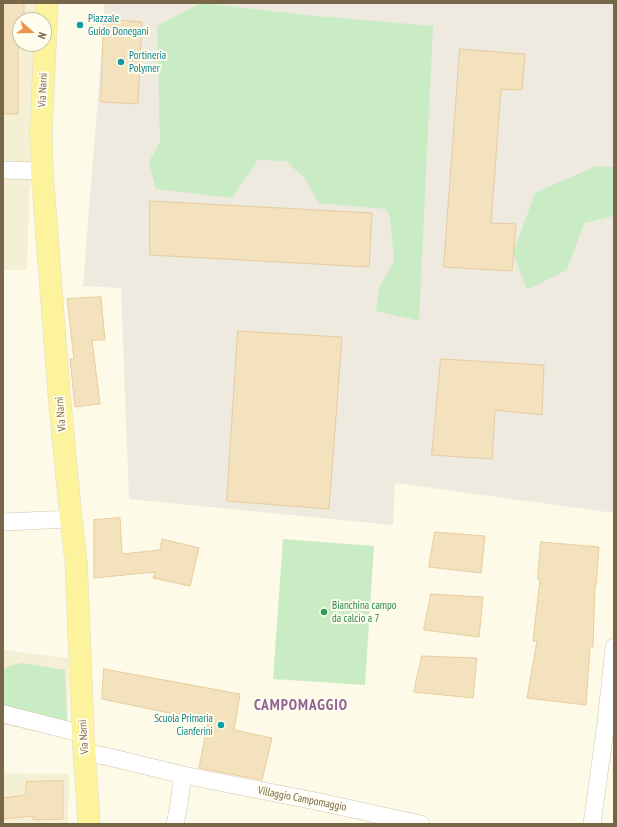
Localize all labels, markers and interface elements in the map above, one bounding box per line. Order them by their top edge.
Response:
north arrow [12,12,52,52]
place label: Piazzale Guido Donegani [88,12,149,38]
marker: Piazzale Guido Donegani [75,20,85,30]
text: N [35,31,50,41]
place label: Portineria Polymer [129,49,166,75]
marker: Portineria Polymer [116,57,126,67]
street label: Via Narni [35,72,51,108]
street label: Via Narni [53,396,69,432]
place label: Bianchina campo da calcio a 7 [332,599,397,625]
marker: Bianchina campo da calcio a 7 [319,607,329,617]
district label: CAMPOMAGGIO [254,697,348,715]
place label: Scuola Primaria Cianferini [154,712,213,738]
street label: Via Narni [76,719,92,755]
marker: Scuola Primaria Cianferini [216,720,226,730]
street label: Villaggio Campomaggio [256,784,348,814]

